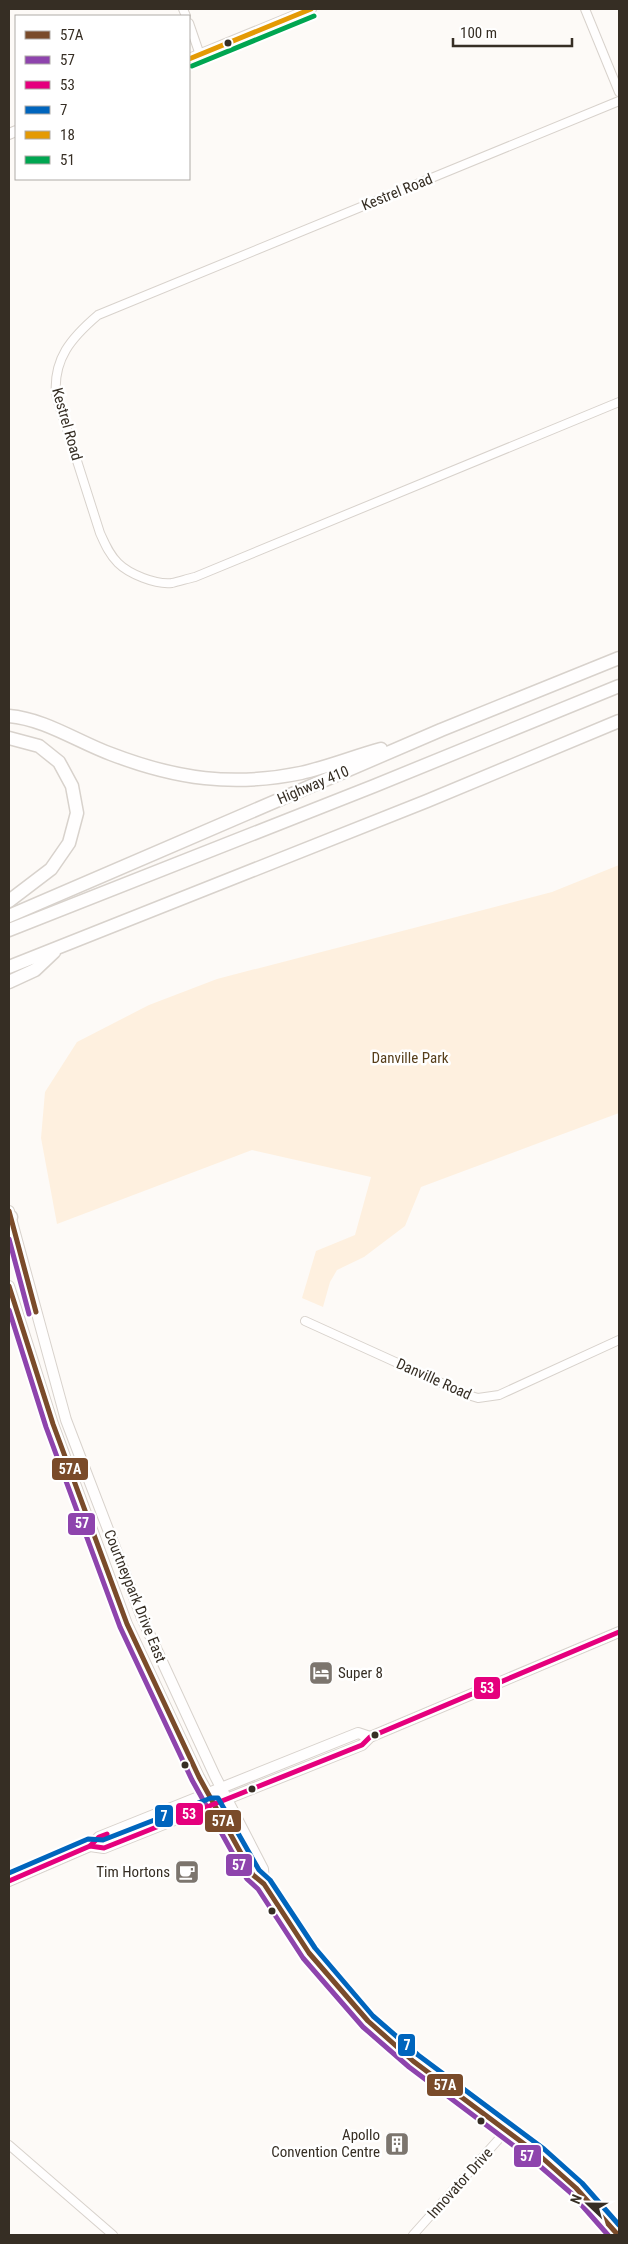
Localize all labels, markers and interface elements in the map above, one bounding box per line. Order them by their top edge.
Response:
legend [15,15,190,180]
scale bar [453,15,572,47]
text: 100 m [460,24,497,42]
text: 57A [60,26,84,44]
unlabelled marker [223,38,233,48]
text: 57 [60,51,75,69]
text: 53 [60,76,75,94]
text: 7 [60,101,67,119]
text: 18 [60,126,75,144]
text: 51 [60,151,75,169]
street label: Kestrel Road [359,170,435,214]
street label: Kestrel Road [48,386,86,462]
street label: Highway 410 [274,762,352,808]
park label: Danville Park [372,1049,449,1067]
street label: Danville Road [394,1354,474,1404]
line badge: 57A [51,1457,89,1481]
text: 57A [59,1461,82,1477]
line badge: 57 [67,1512,96,1536]
text: 57 [75,1515,89,1531]
street label: Courtneypark Drive East [100,1527,170,1665]
hotel icon: Super 8 [308,1660,334,1686]
place label: Super 8 [338,1664,383,1682]
line badge: 53 [473,1676,501,1700]
text: 53 [480,1680,494,1696]
unlabelled marker [370,1730,380,1740]
unlabelled marker [180,1760,190,1770]
unlabelled marker [247,1784,257,1794]
line badge: 53 [175,1802,204,1826]
line badge: 7 [154,1804,174,1828]
text: 53 [182,1806,196,1822]
text: 7 [160,1808,168,1824]
line badge: 57A [204,1809,242,1833]
text: 57A [212,1813,235,1829]
line badge: 57 [225,1853,253,1877]
text: 57 [232,1857,246,1873]
cafe icon: Tim Hortons [174,1859,200,1885]
place label: Tim Hortons [96,1863,170,1881]
unlabelled marker [267,1906,277,1916]
line badge: 7 [397,2033,416,2057]
text: 7 [403,2037,411,2053]
line badge: 57A [426,2073,464,2097]
text: 57A [434,2077,457,2093]
unlabelled marker [476,2116,486,2126]
place label: Apollo Convention Centre [271,2126,380,2161]
building icon: Apollo Convention Centre [384,2131,410,2157]
street label: Innovator Drive [424,2144,496,2222]
line badge: 57 [513,2144,542,2168]
text: 57 [520,2148,534,2164]
north arrow [563,2179,613,2229]
text: N [567,2192,585,2206]

